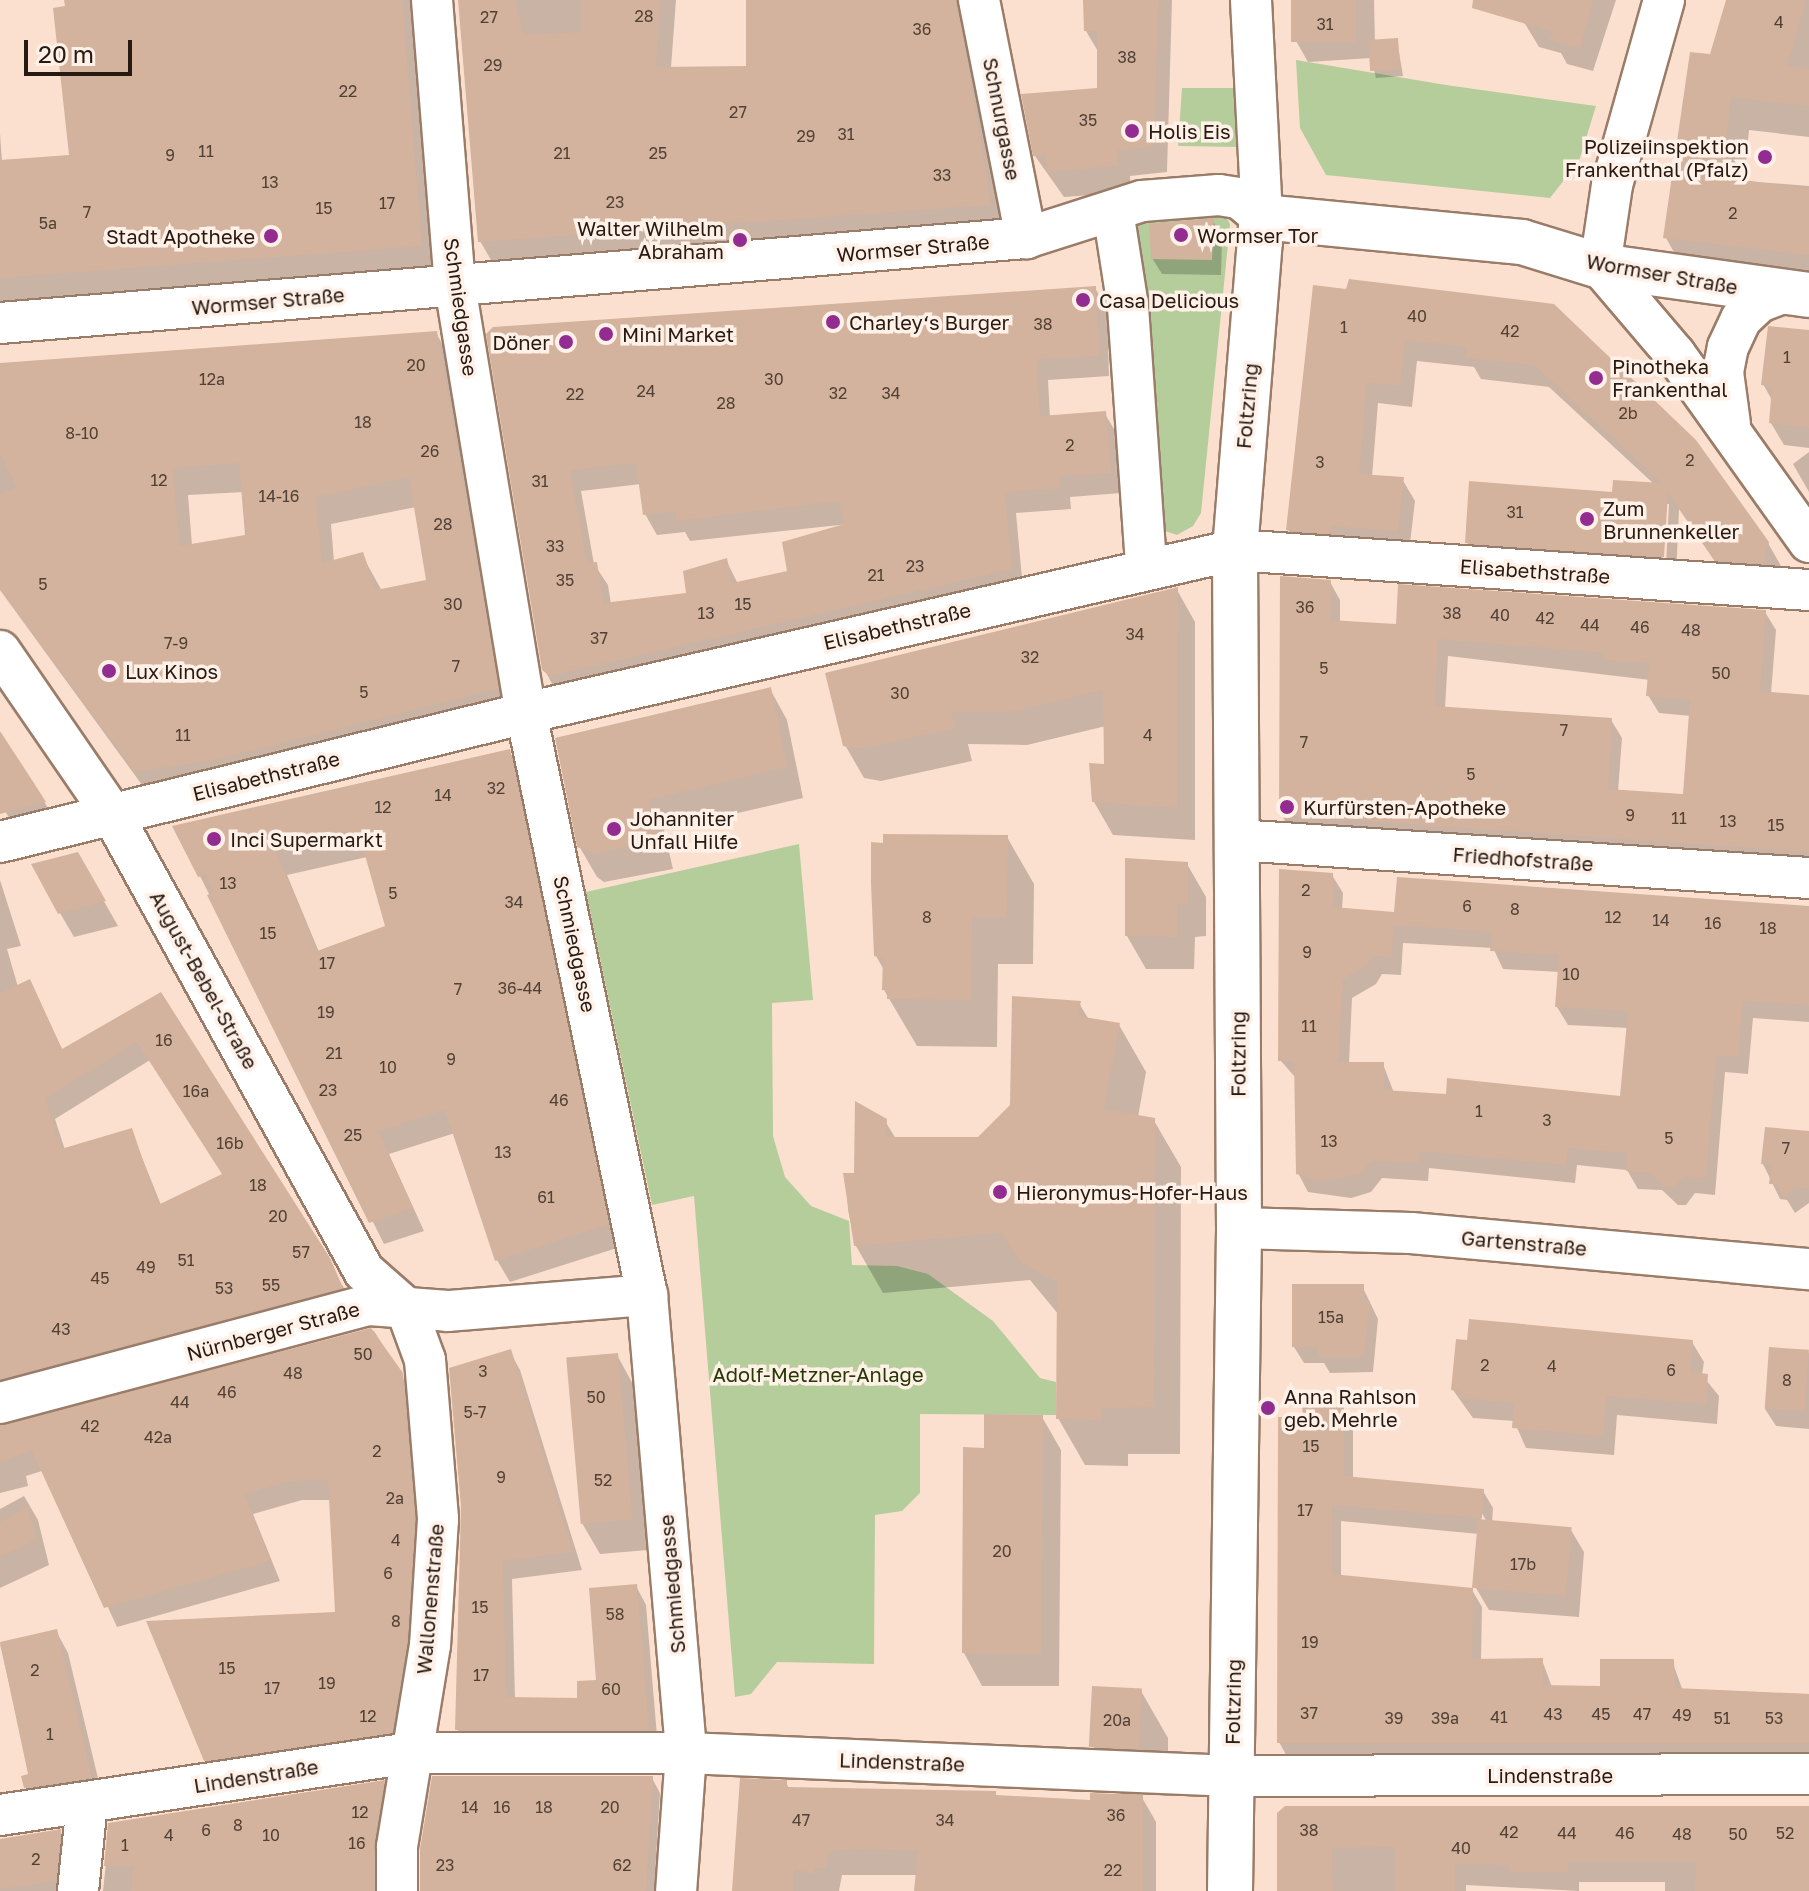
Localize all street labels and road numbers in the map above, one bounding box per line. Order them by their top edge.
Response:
street label: Schnurgasse [978,56,1026,182]
street label: Wormser Straße [836,229,990,267]
street label: Schmiedgasse [439,236,483,378]
street label: Wormser Straße [1584,249,1740,299]
street label: Wormser Straße [191,282,345,320]
street label: Foltzring [1231,362,1263,450]
street label: Elisabethstraße [1459,554,1611,588]
street label: Elisabethstraße [821,597,973,655]
street label: Elisabethstraße [190,746,342,806]
street label: Friedhofstraße [1452,842,1594,876]
street label: Schmiedgasse [549,873,601,1015]
street label: August-Bebel-Straße [145,887,263,1073]
street label: Foltzring [1226,1011,1250,1097]
street label: Gartenstraße [1460,1226,1588,1260]
street label: Nürnberger Straße [184,1296,362,1366]
street label: Schmiedgasse [654,1514,690,1654]
street label: Wallonenstraße [411,1523,449,1675]
street label: Foltzring [1220,1659,1246,1745]
street label: Lindenstraße [839,1748,965,1776]
street label: Lindenstraße [192,1754,320,1798]
street label: Lindenstraße [1487,1763,1613,1787]

